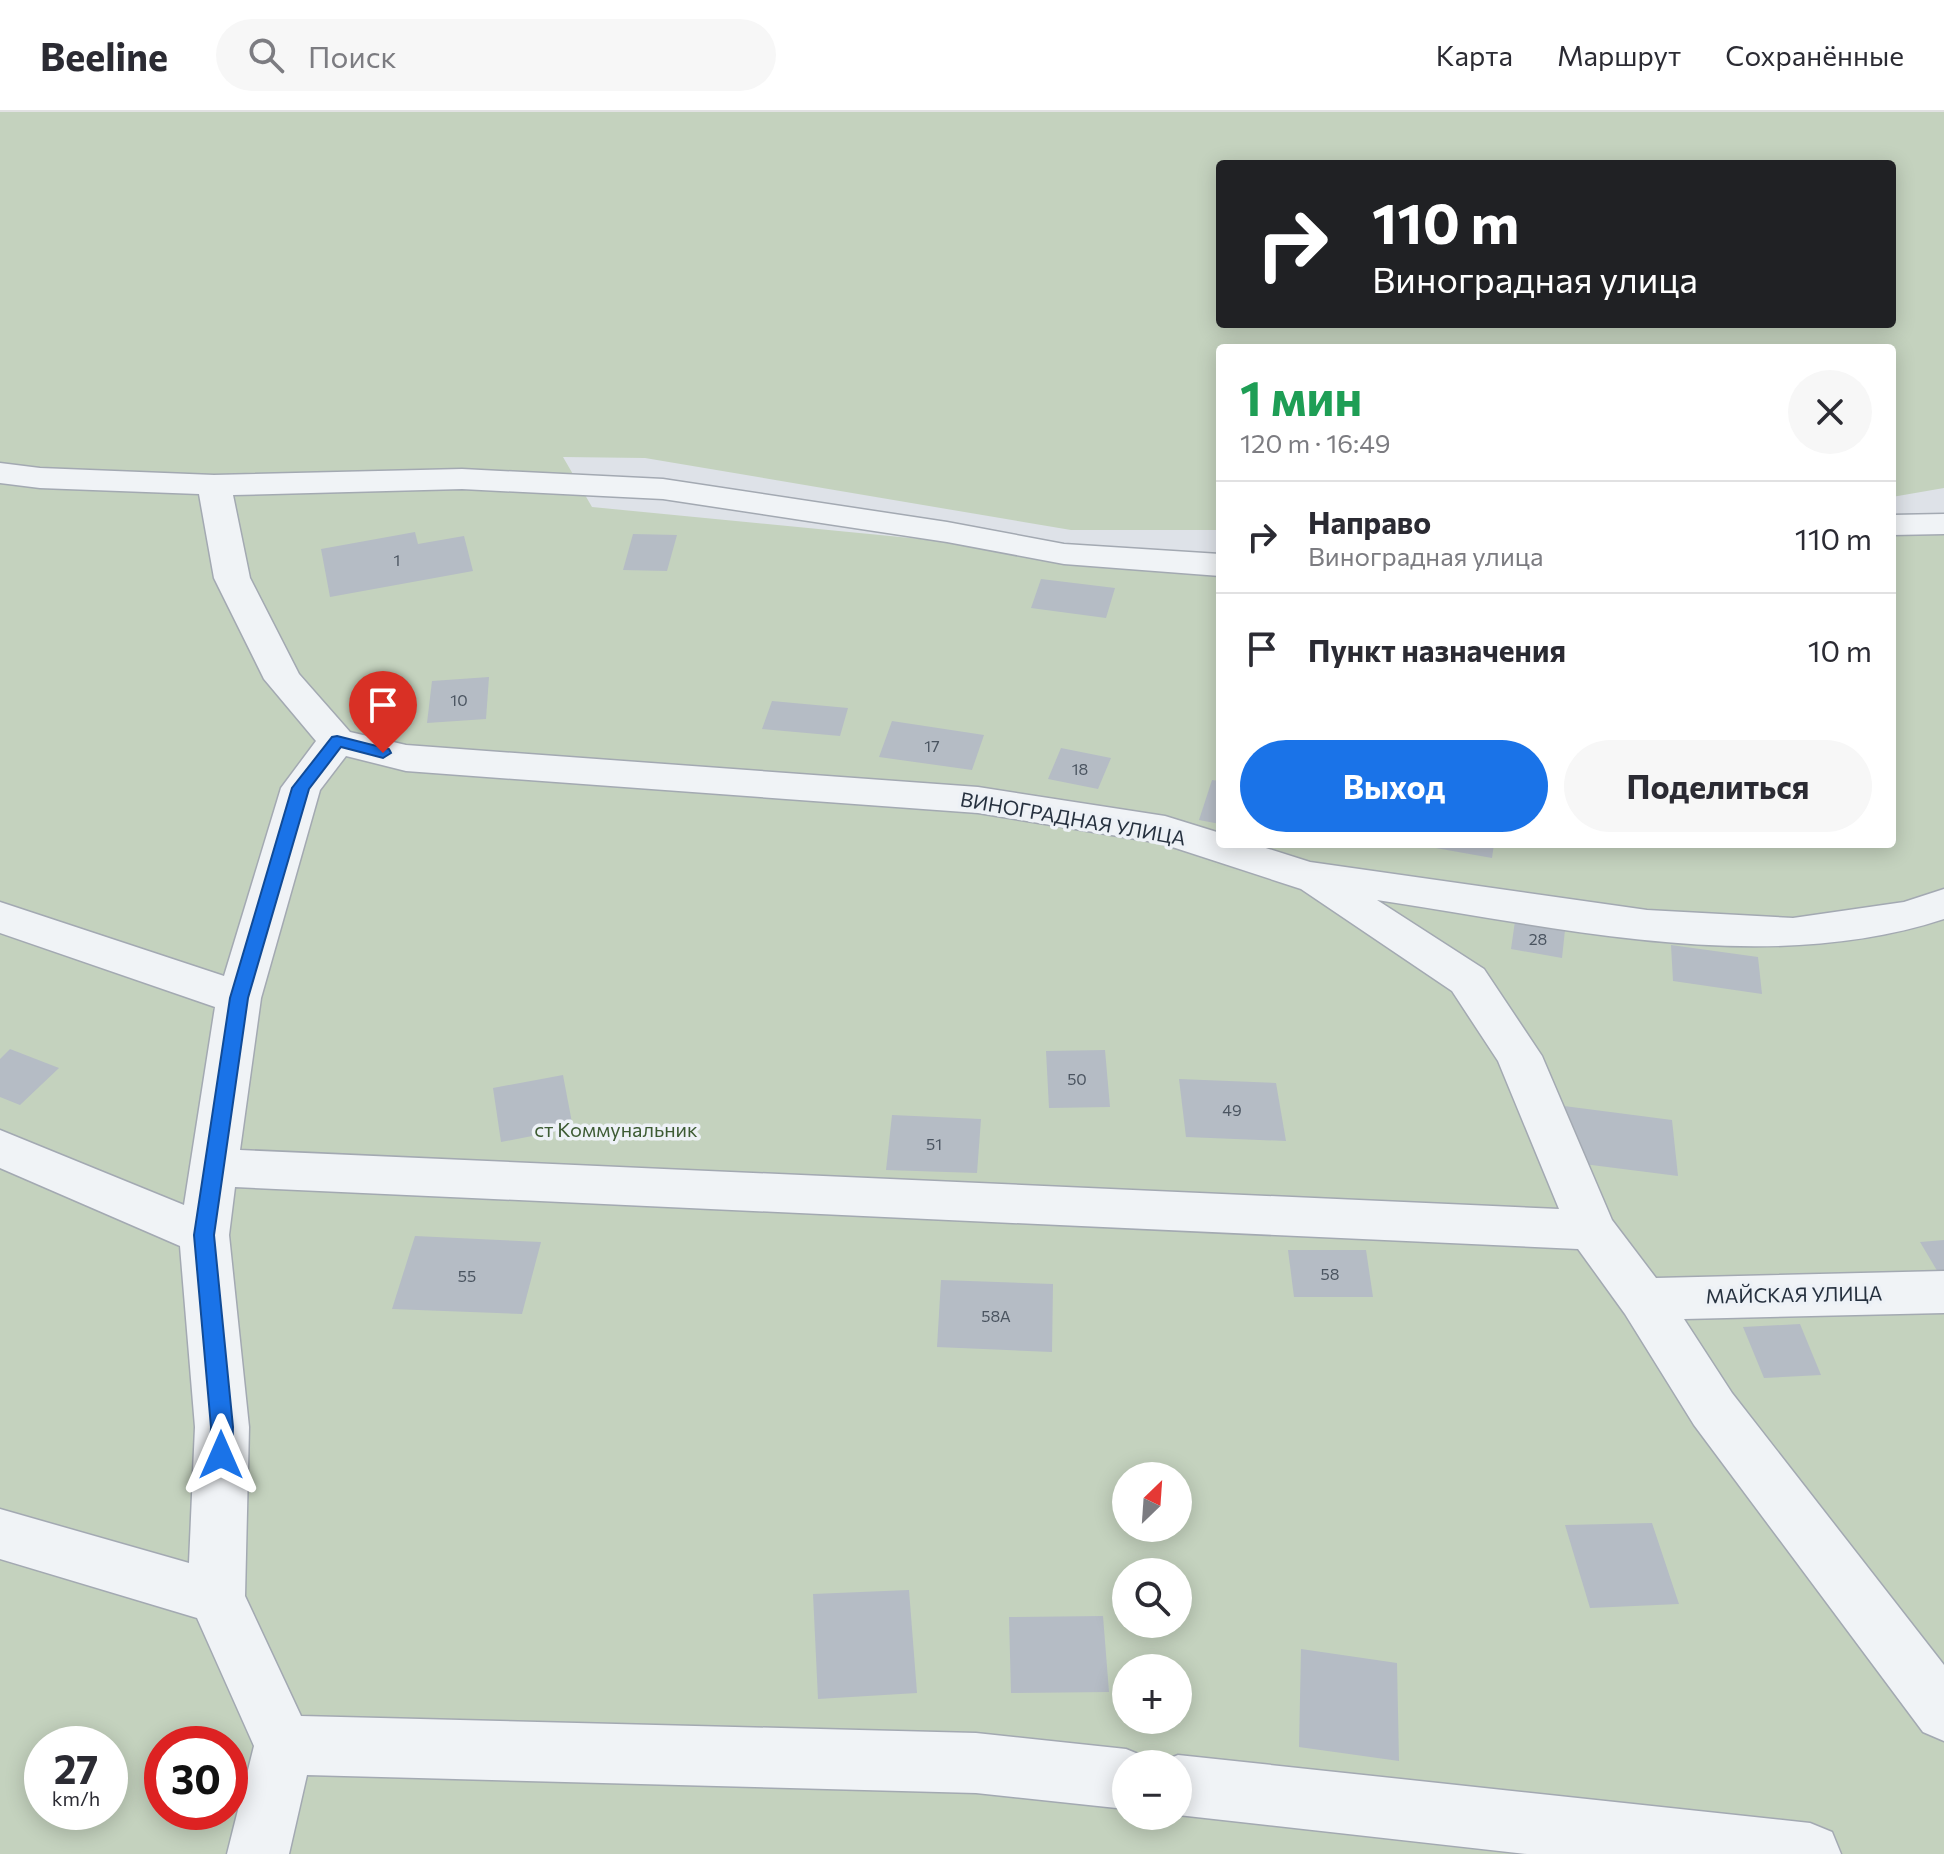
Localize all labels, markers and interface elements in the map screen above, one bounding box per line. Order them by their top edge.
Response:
search box [216,19,776,91]
text: Beeline [40,32,168,79]
icon: search [244,33,288,77]
text: Поиск [308,37,397,74]
text: Карта [1436,38,1513,72]
text: Маршрут [1557,38,1681,72]
text: Сохранённые [1725,38,1904,72]
text: 110 m [1372,187,1519,256]
icon: right [1240,192,1344,296]
text: Виноградная улица [1372,256,1698,300]
text: 1 мин [1240,367,1362,426]
button: close [1788,370,1872,454]
text: 120 m · 16:49 [1240,427,1391,458]
text: Направо [1308,503,1431,540]
icon: right [1240,515,1284,559]
text: 110 m [1795,519,1872,556]
text: Виноградная улица [1308,540,1543,571]
house number: 1 [394,550,400,569]
icon: arrive [1240,627,1284,671]
text: Пункт назначения [1308,631,1566,668]
text: 10 m [1808,631,1872,668]
pin [349,671,417,753]
icon: arrive [361,683,405,727]
house number: 10 [450,690,468,709]
house number: 17 [924,736,940,755]
button: Выход [1240,740,1548,832]
button: Поделиться [1564,740,1872,832]
house number: 18 [1072,759,1088,778]
street label: ВИНОГРАДНАЯ УЛИЦА [959,786,1188,850]
house number: 28 [1529,929,1547,948]
house number: 50 [1067,1069,1087,1088]
house number: 49 [1222,1100,1242,1119]
park label: ст Коммунальник [534,1117,698,1141]
house number: 51 [926,1134,942,1153]
house number: 58 [1321,1264,1339,1283]
house number: 55 [458,1266,476,1285]
street label: МАЙСКАЯ УЛИЦА [1705,1280,1883,1308]
house number: 58А [981,1306,1011,1325]
position arrow [179,1413,263,1497]
north arrow [1112,1462,1192,1542]
map controls [1112,1462,1192,1830]
button: search [1112,1558,1192,1638]
button: + [1112,1654,1192,1734]
speed limit sign: 30 [144,1726,248,1830]
text: 27 [54,1743,98,1792]
button: − [1112,1750,1192,1830]
text: km/h [52,1786,100,1810]

